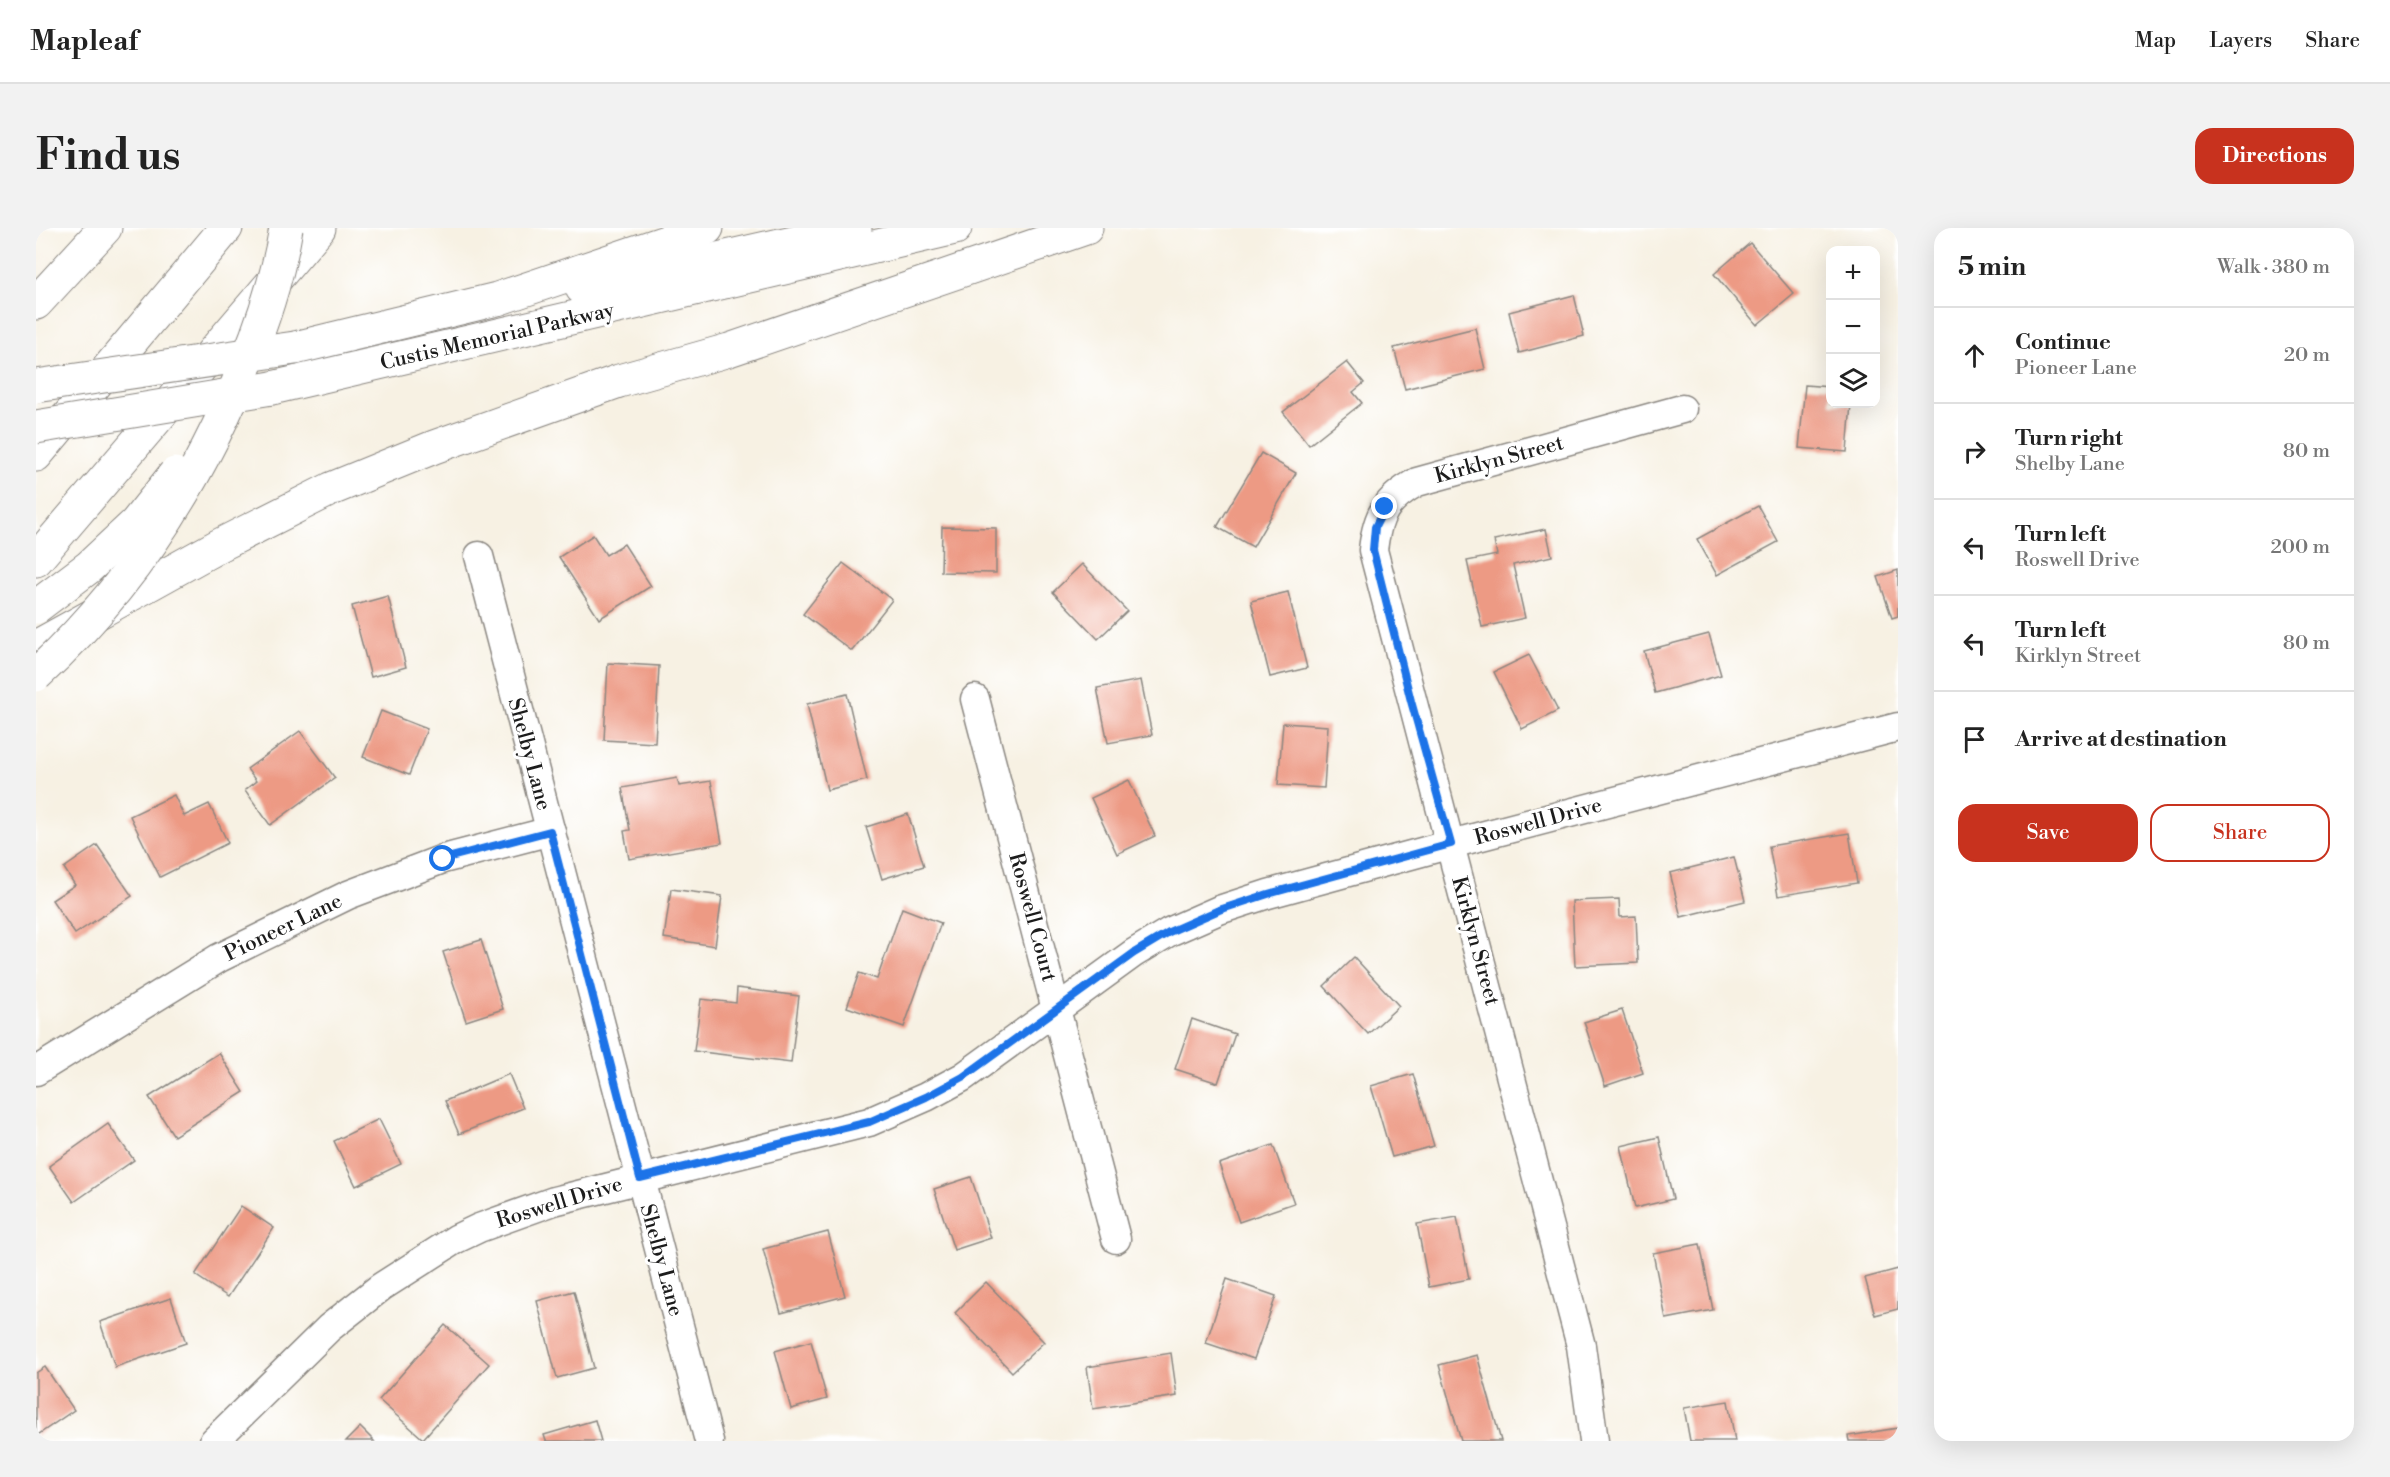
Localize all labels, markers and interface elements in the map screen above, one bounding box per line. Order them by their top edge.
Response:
text: Mapleaf [30,24,138,59]
text: Map [2135,28,2176,54]
text: Layers [2209,28,2272,54]
text: Share [2305,28,2360,54]
button: Directions [2195,128,2354,184]
text: Find us [36,130,180,183]
map controls [1826,246,1880,408]
button: + [1826,246,1880,300]
text: 5 min [1958,251,2026,283]
text: Walk · 380 m [2217,255,2330,280]
street label: Custis Memorial Parkway [378,297,618,377]
button: − [1826,300,1880,354]
text: Continue [2015,329,2111,356]
icon: ahead [1958,339,1991,372]
text: 20 m [2284,343,2330,368]
button: layers [1826,354,1880,408]
text: Pioneer Lane [2015,356,2137,381]
text: Turn right [2015,425,2123,452]
street label: Kirklyn Street [1432,430,1567,490]
icon: right [1958,435,1991,468]
text: 80 m [2283,439,2330,464]
text: Shelby Lane [2015,452,2125,477]
route end [1371,493,1397,519]
text: Turn left [2015,521,2106,548]
icon: left [1958,531,1991,564]
text: 200 m [2270,535,2330,560]
text: Roswell Drive [2015,548,2140,573]
text: Turn left [2015,617,2106,644]
icon: left [1958,627,1991,660]
text: 80 m [2283,631,2330,656]
text: Kirklyn Street [2015,644,2141,669]
street label: Shelby Lane [502,695,557,813]
icon: arrive [1958,723,1991,756]
text: Arrive at destination [2015,726,2227,753]
street label: Roswell Drive [1472,792,1605,851]
button: Save [1958,804,2138,862]
button: Share [2150,804,2330,862]
route start [429,845,455,871]
street label: Roswell Court [1002,850,1062,985]
street label: Kirklyn Street [1445,874,1505,1009]
street label: Pioneer Lane [220,888,347,968]
street label: Roswell Drive [493,1171,626,1235]
street label: Shelby Lane [634,1201,689,1319]

